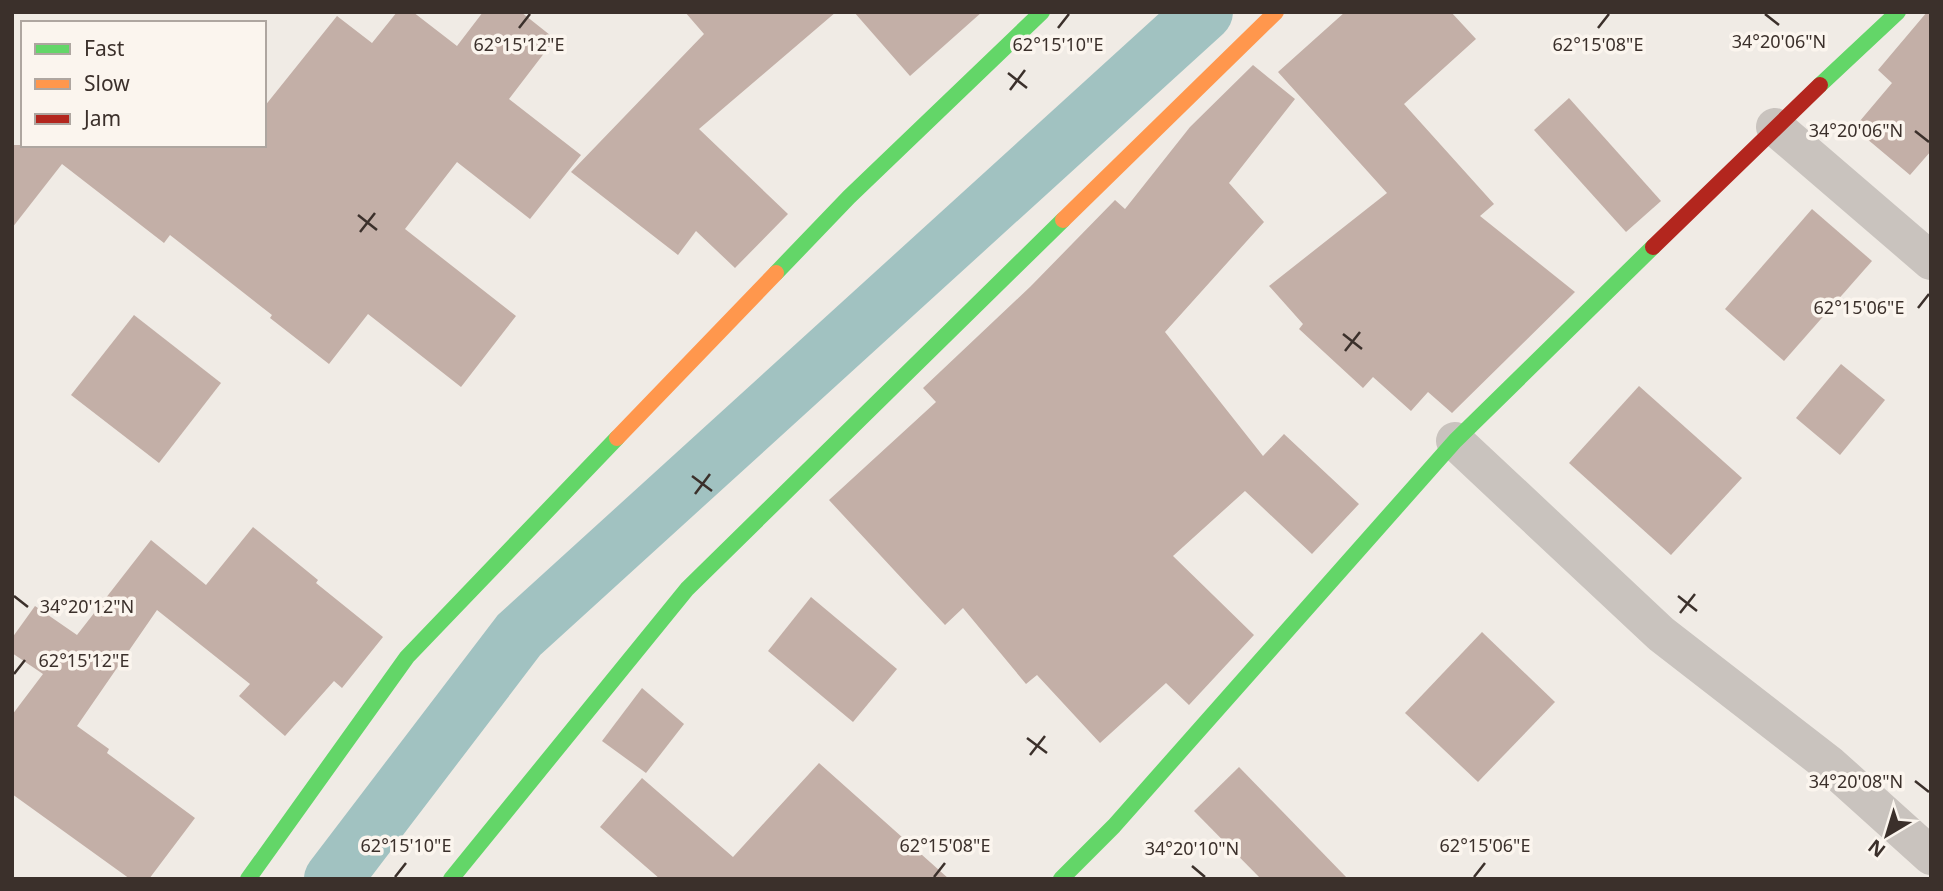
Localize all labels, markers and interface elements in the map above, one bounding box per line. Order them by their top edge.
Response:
legend [21,21,266,147]
text: 34°20'06"N [1732,29,1826,53]
text: 62°15'12"E [474,32,564,56]
text: 62°15'10"E [1013,32,1103,56]
text: 62°15'08"E [1553,32,1643,56]
text: Fast [84,34,125,62]
text: Slow [84,69,130,97]
text: Jam [82,104,121,132]
text: 34°20'06"N [1809,118,1903,142]
text: 62°15'06"E [1814,295,1904,319]
text: 34°20'12"N [40,594,134,618]
text: 62°15'12"E [39,648,129,672]
text: 34°20'08"N [1809,769,1903,793]
north arrow [1852,800,1922,870]
text: 62°15'10"E [361,833,451,857]
text: 62°15'08"E [900,833,990,857]
text: 62°15'06"E [1440,833,1530,857]
text: N [1862,833,1891,863]
text: 34°20'10"N [1145,836,1239,860]

